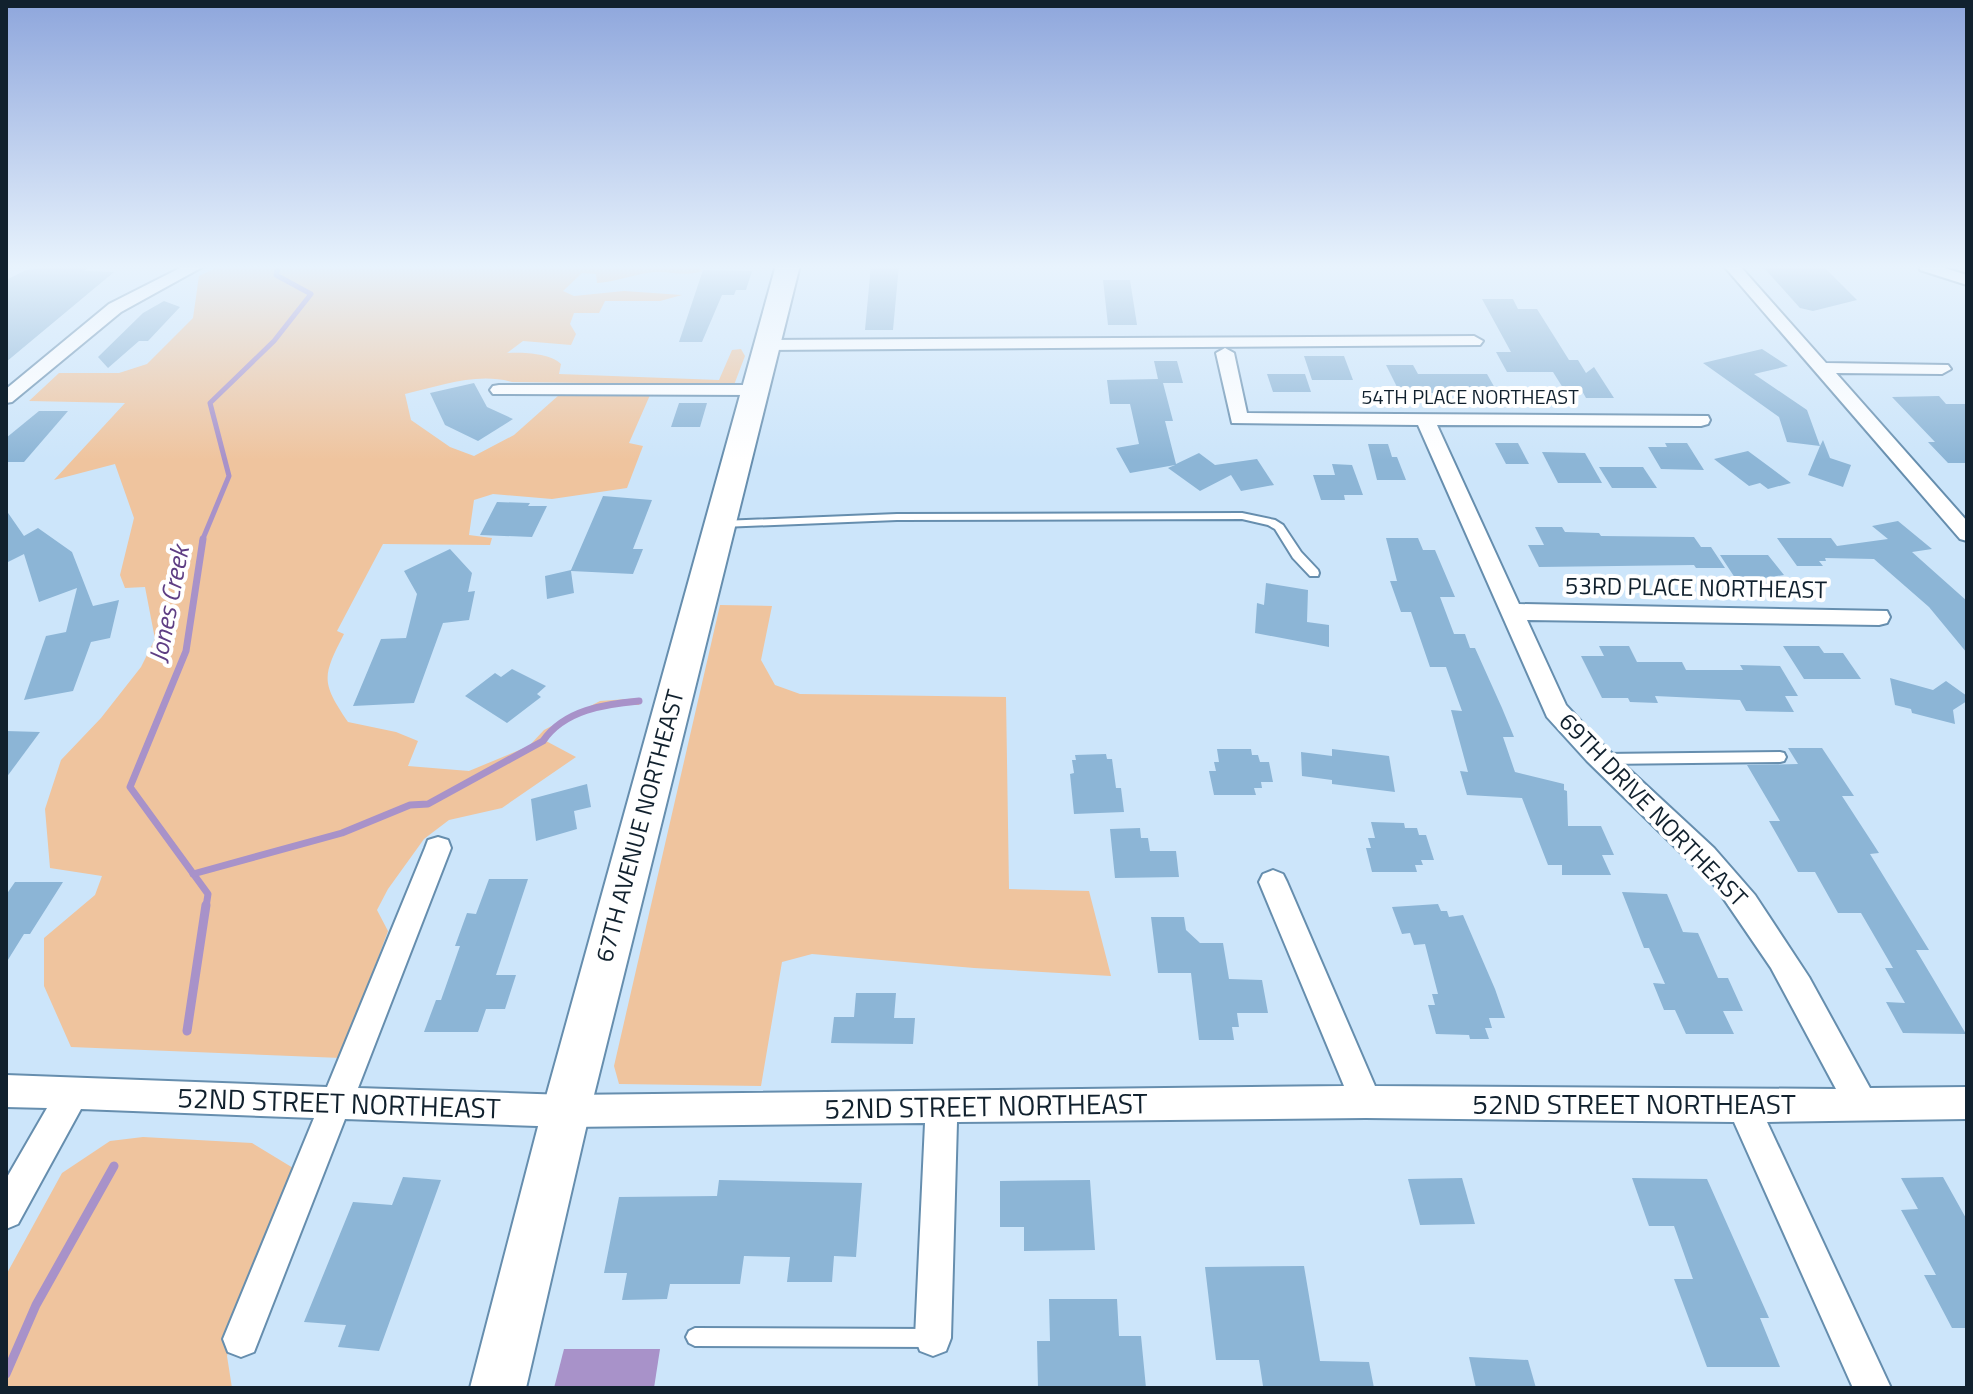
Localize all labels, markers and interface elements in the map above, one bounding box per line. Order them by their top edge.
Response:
street label: 54TH PLACE NORTHEAST [1361,381,1579,412]
water label: Jones Creek [138,539,200,666]
street label: 53RD PLACE NORTHEAST [1565,567,1828,607]
street label: 67TH AVENUE NORTHEAST [585,685,693,966]
street label: 69TH DRIVE NORTHEAST [1551,704,1757,915]
street label: 52ND STREET NORTHEAST [177,1075,502,1130]
street label: 52ND STREET NORTHEAST [824,1081,1148,1130]
street label: 52ND STREET NORTHEAST [1472,1082,1796,1125]

